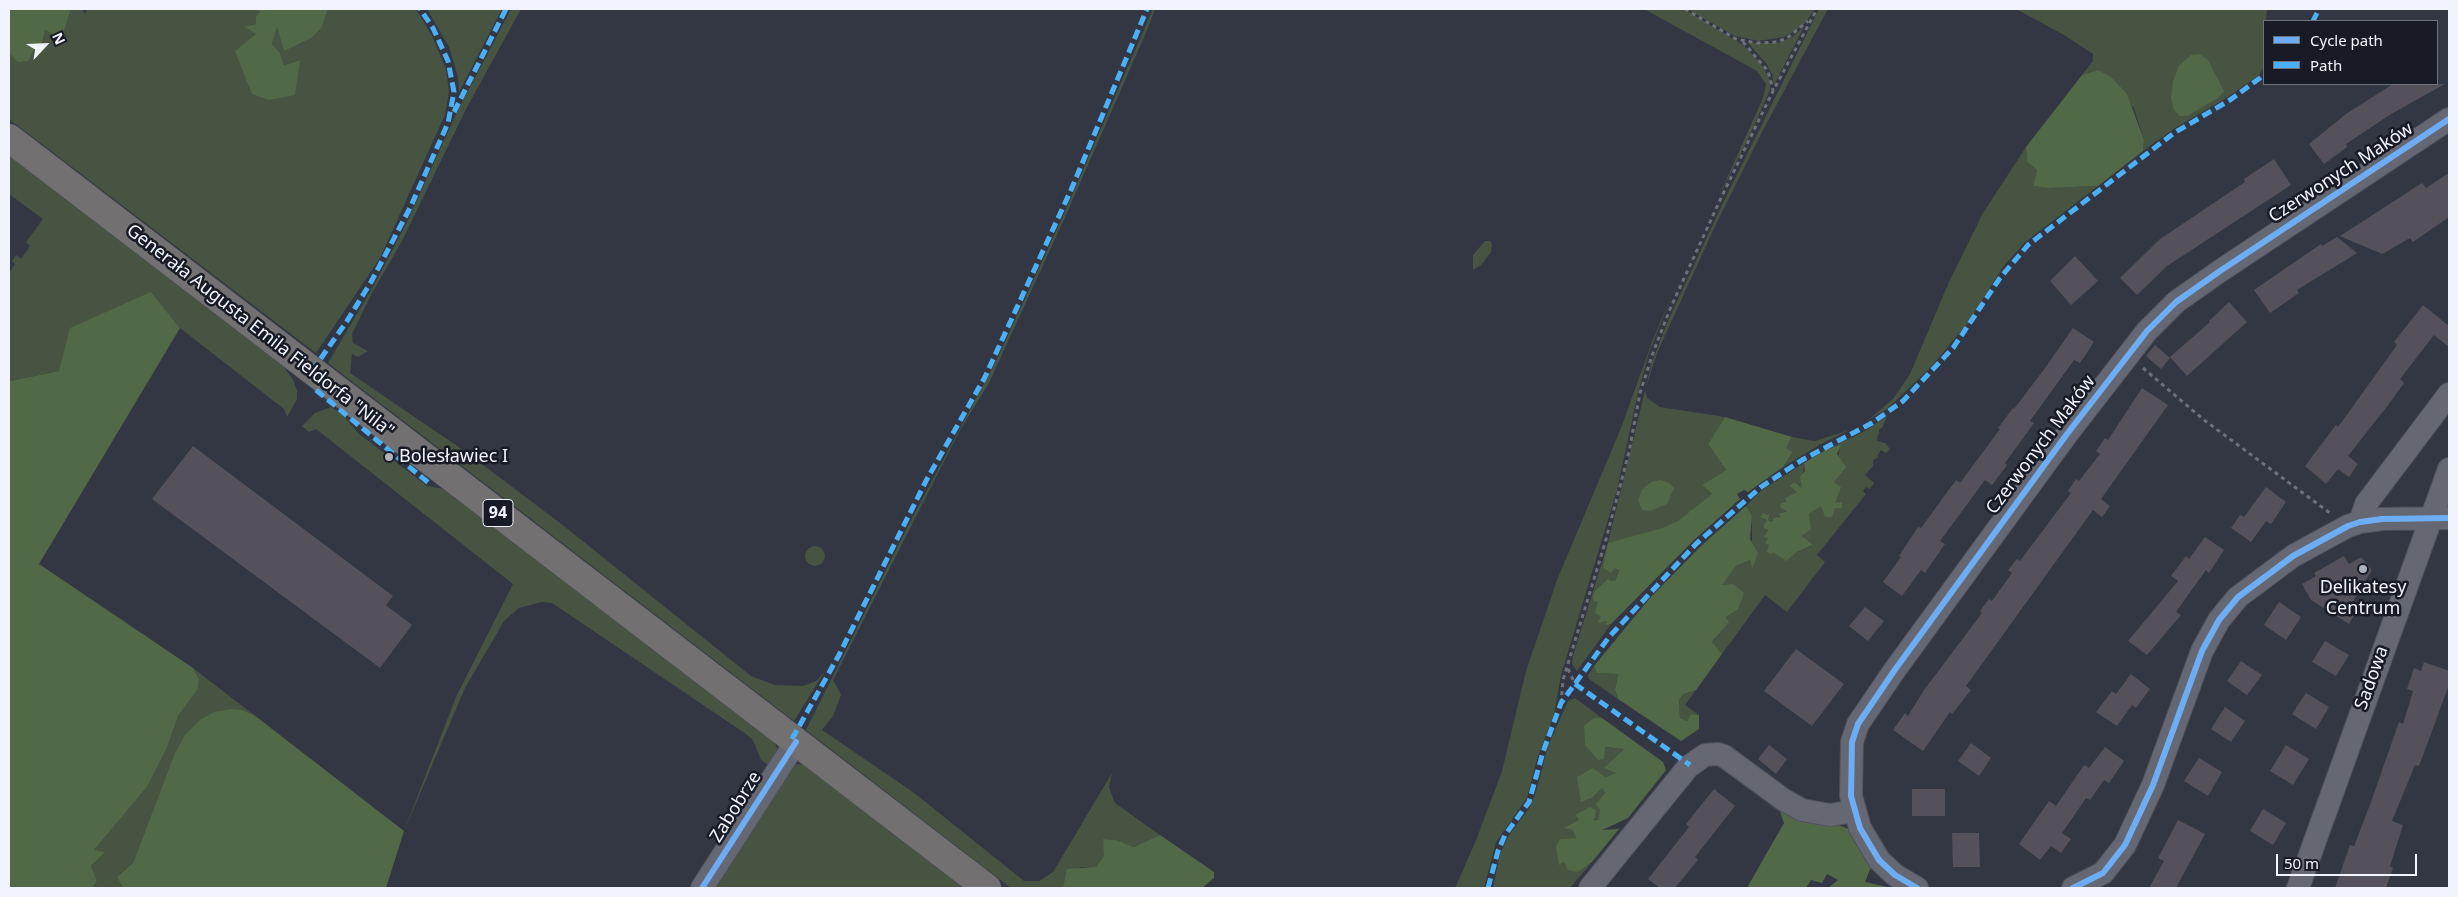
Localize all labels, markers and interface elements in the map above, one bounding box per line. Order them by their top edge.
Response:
north arrow [20,20,70,70]
legend [2263,20,2438,85]
text: N [48,29,70,48]
text: Cycle path [2310,30,2383,50]
text: Path [2310,55,2342,75]
street label: Czerwonych Maków [2265,118,2417,228]
street label: Generała Augusta Emila Fieldorfa "Nila" [122,220,398,442]
street label: Czerwonych Maków [1982,371,2100,519]
place label: Bolesławiec I [399,446,508,468]
marker: Bolesławiec I [383,451,395,463]
road number: 94 [483,499,513,526]
marker: Delikatesy Centrum [2357,563,2369,575]
place label: Delikatesy Centrum [2320,577,2406,620]
street label: Sadowa [2351,643,2393,713]
street label: Zabobrze [706,768,766,846]
scale bar [2278,844,2419,876]
text: 50 m [2284,853,2319,873]

